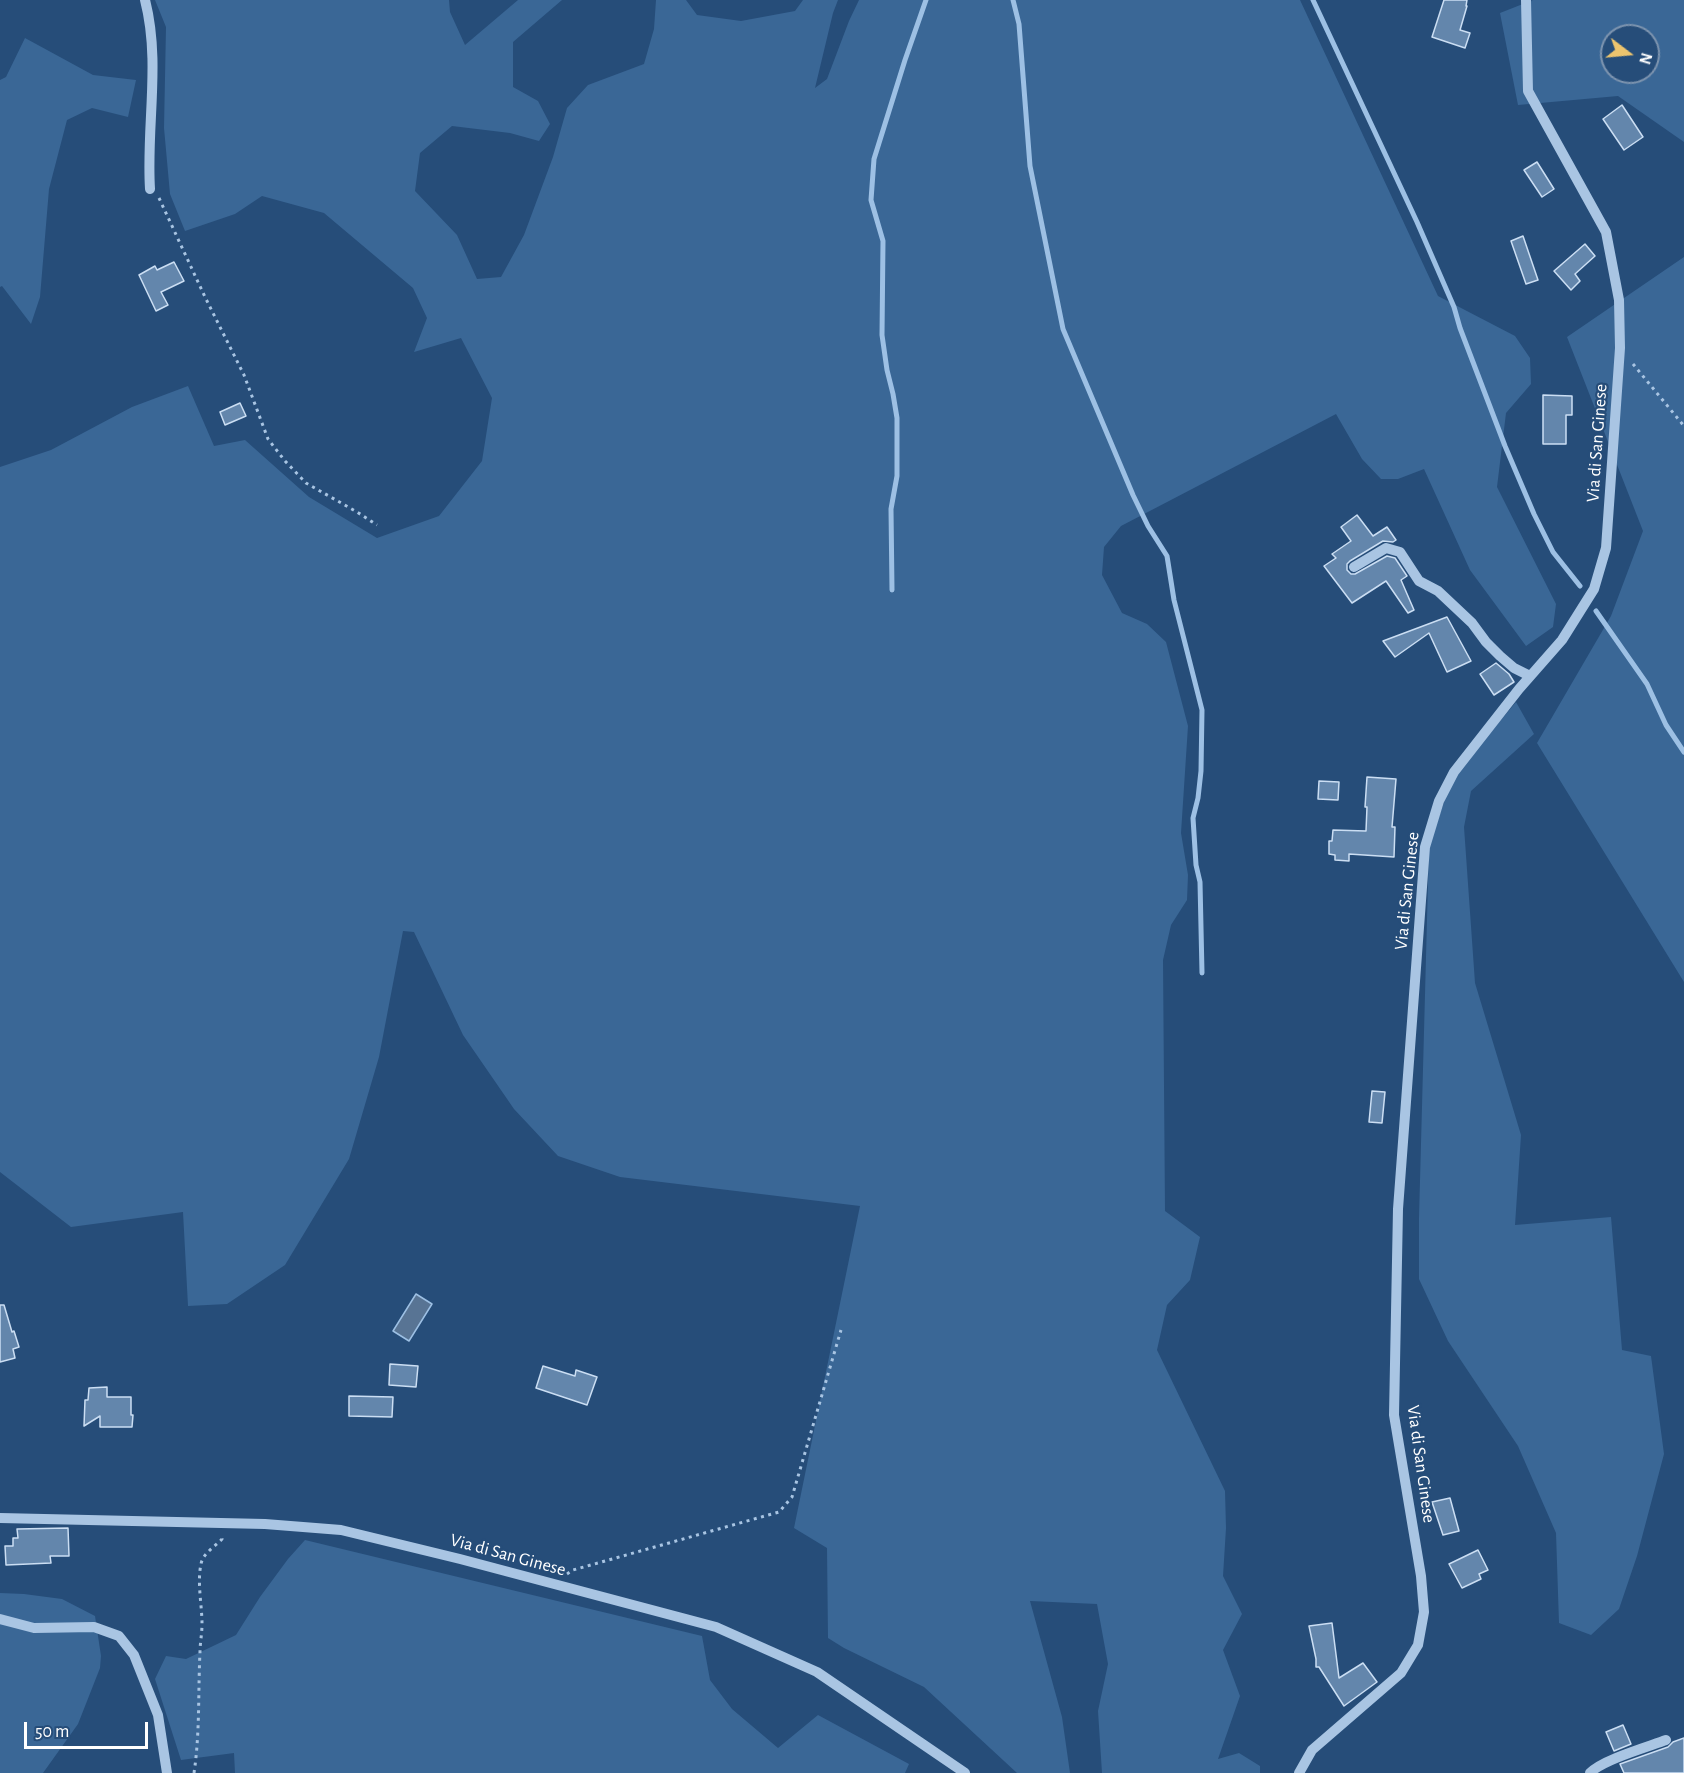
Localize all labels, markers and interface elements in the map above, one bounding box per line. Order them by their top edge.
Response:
north arrow [1600,24,1660,84]
text: N [1636,51,1655,66]
street label: Via di San Ginese [1582,383,1612,503]
street label: Via di San Ginese [1390,831,1424,951]
street label: Via di San Ginese [1402,1404,1440,1524]
street label: Via di San Ginese [448,1529,568,1581]
scale bar [27,1710,152,1748]
text: 50 m [35,1723,69,1741]

